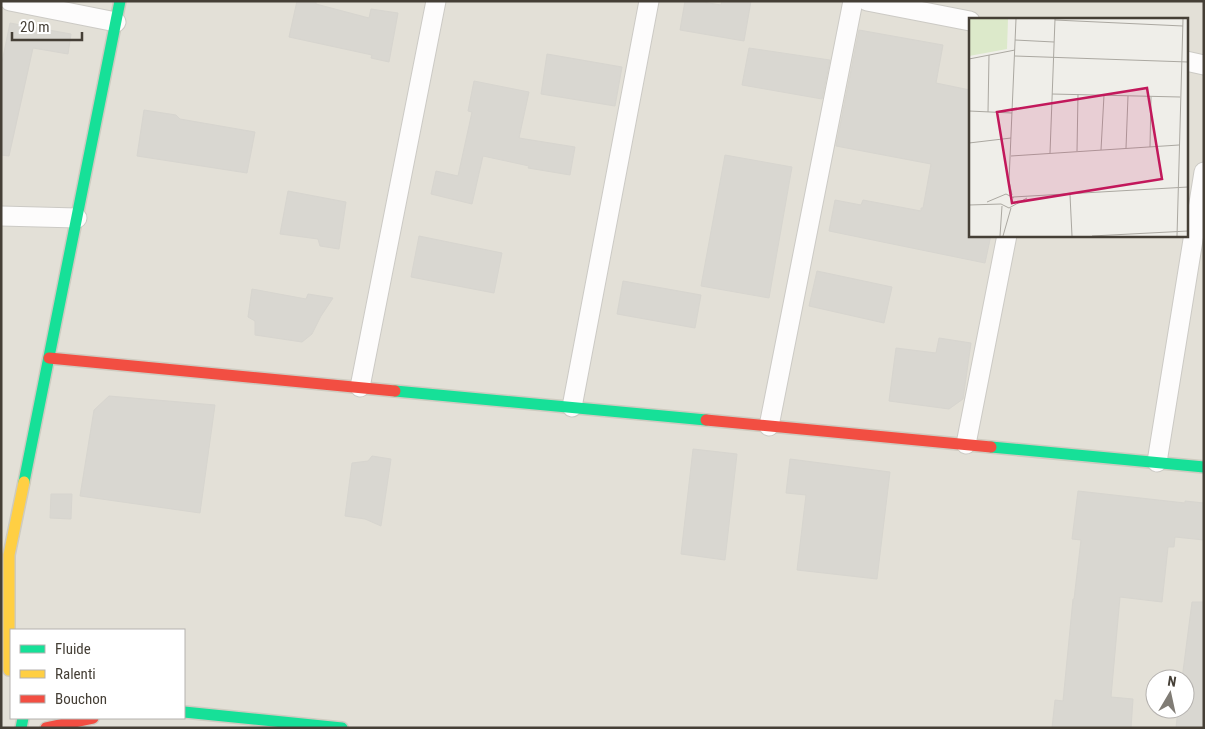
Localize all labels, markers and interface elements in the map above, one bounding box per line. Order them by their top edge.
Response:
scale bar [12,10,82,42]
text: 20 m [20,18,50,36]
inset map [969,18,1188,236]
legend [10,629,185,719]
text: Fluide [55,640,91,658]
text: Ralenti [55,665,96,683]
north arrow [1145,669,1195,719]
text: N [1167,673,1178,690]
text: Bouchon [55,690,107,708]

